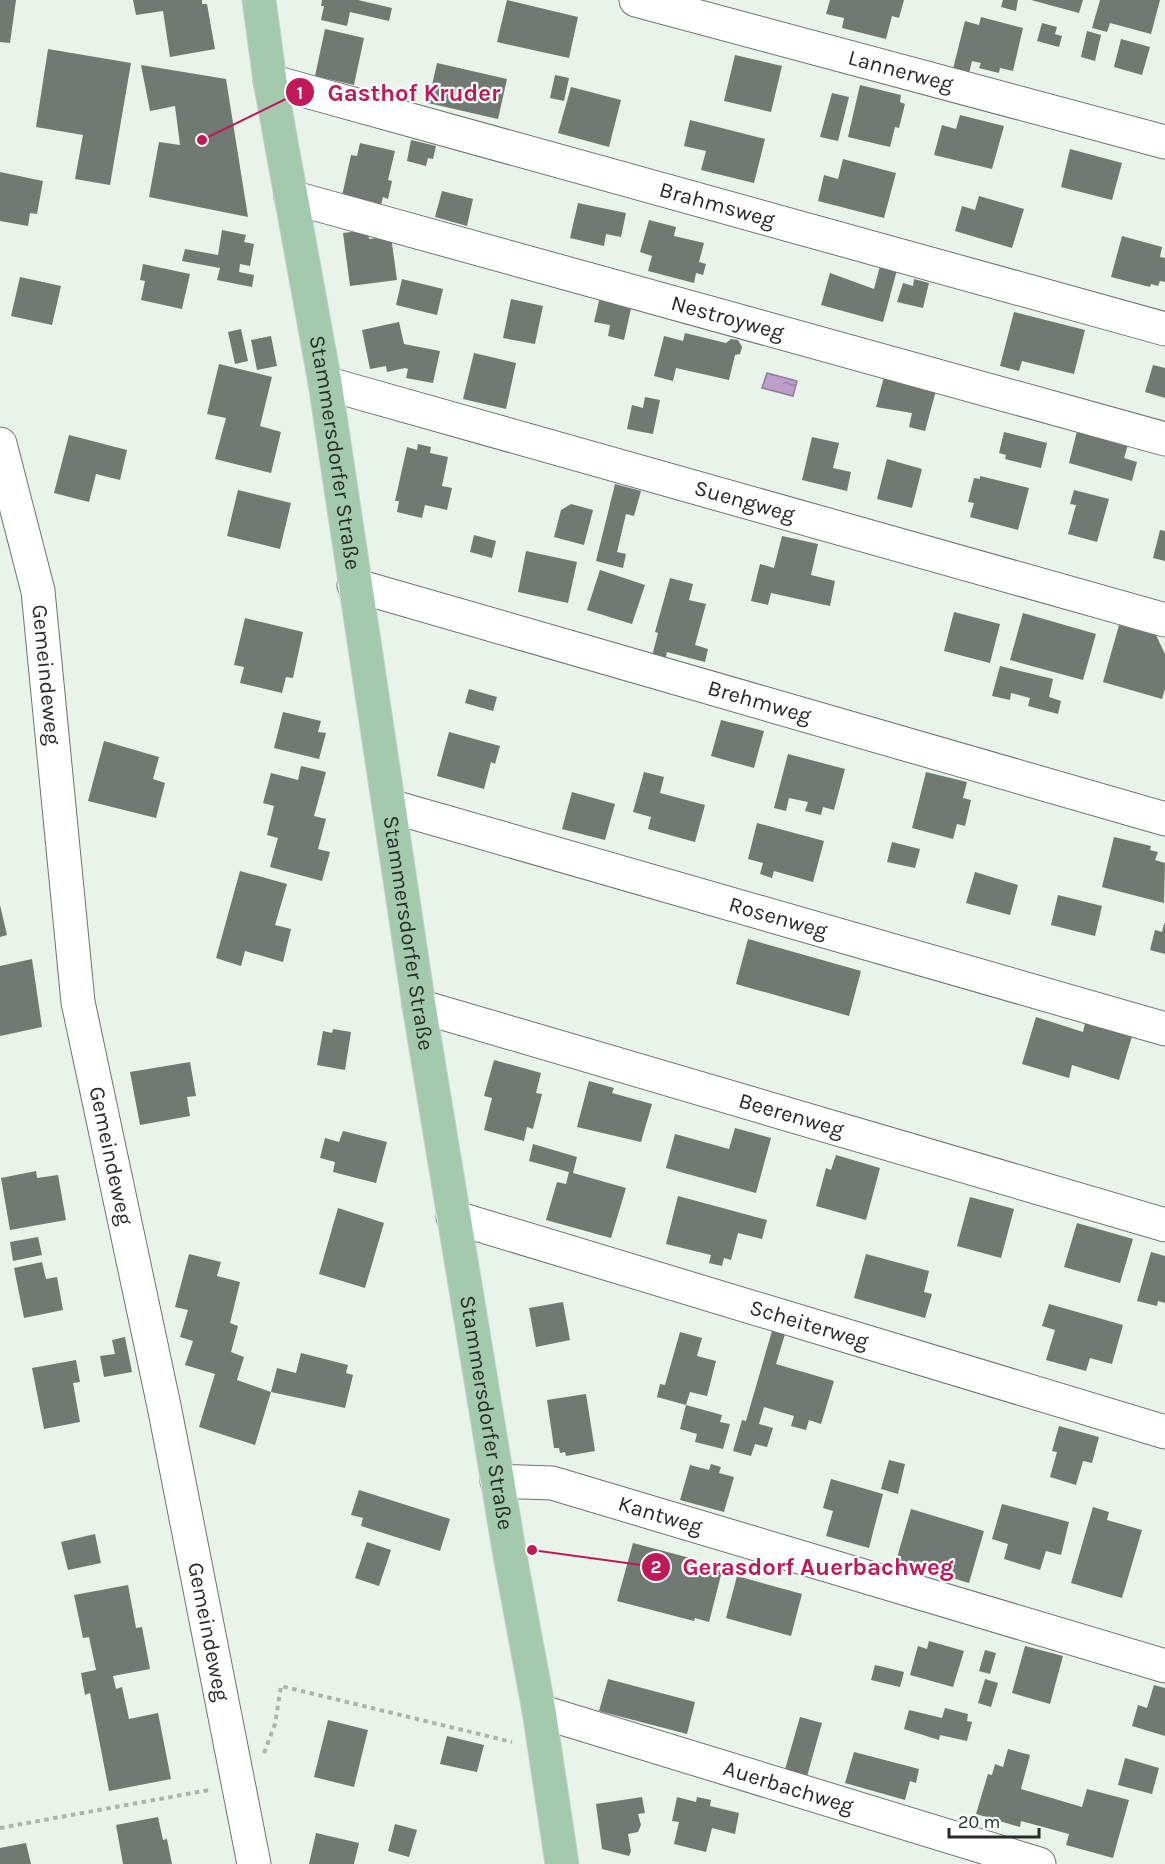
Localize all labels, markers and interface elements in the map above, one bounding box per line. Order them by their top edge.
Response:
street label: Lannerweg [845,44,957,98]
callout: Gasthof Kruder [285,71,512,113]
text: Gasthof Kruder [328,79,501,107]
text: 1 [297,82,303,104]
street label: Brahmsweg [656,177,778,233]
street label: Nestroyweg [668,290,788,346]
street label: Stammersdorfer Straße [304,333,366,572]
street label: Suengweg [691,475,798,528]
street label: Gemeindeweg [26,603,66,747]
street label: Brehmweg [705,675,815,729]
street label: Stammersdorfer Straße [377,814,439,1052]
street label: Rosenweg [726,891,831,944]
street label: Gemeindeweg [83,1084,138,1228]
street label: Beerenweg [736,1088,848,1143]
street label: Stammersdorfer Straße [454,1294,518,1532]
street label: Scheiterweg [746,1294,872,1355]
street label: Kantweg [615,1490,706,1540]
callout: Gerasdorf Auerbachweg [641,1546,966,1588]
text: Gerasdorf Auerbachweg [682,1553,954,1581]
text: 2 [651,1556,661,1578]
street label: Gemeindeweg [182,1560,235,1704]
street label: Auerbachweg [720,1755,857,1820]
scale bar [949,1801,1039,1839]
text: 20 m [958,1811,1000,1833]

